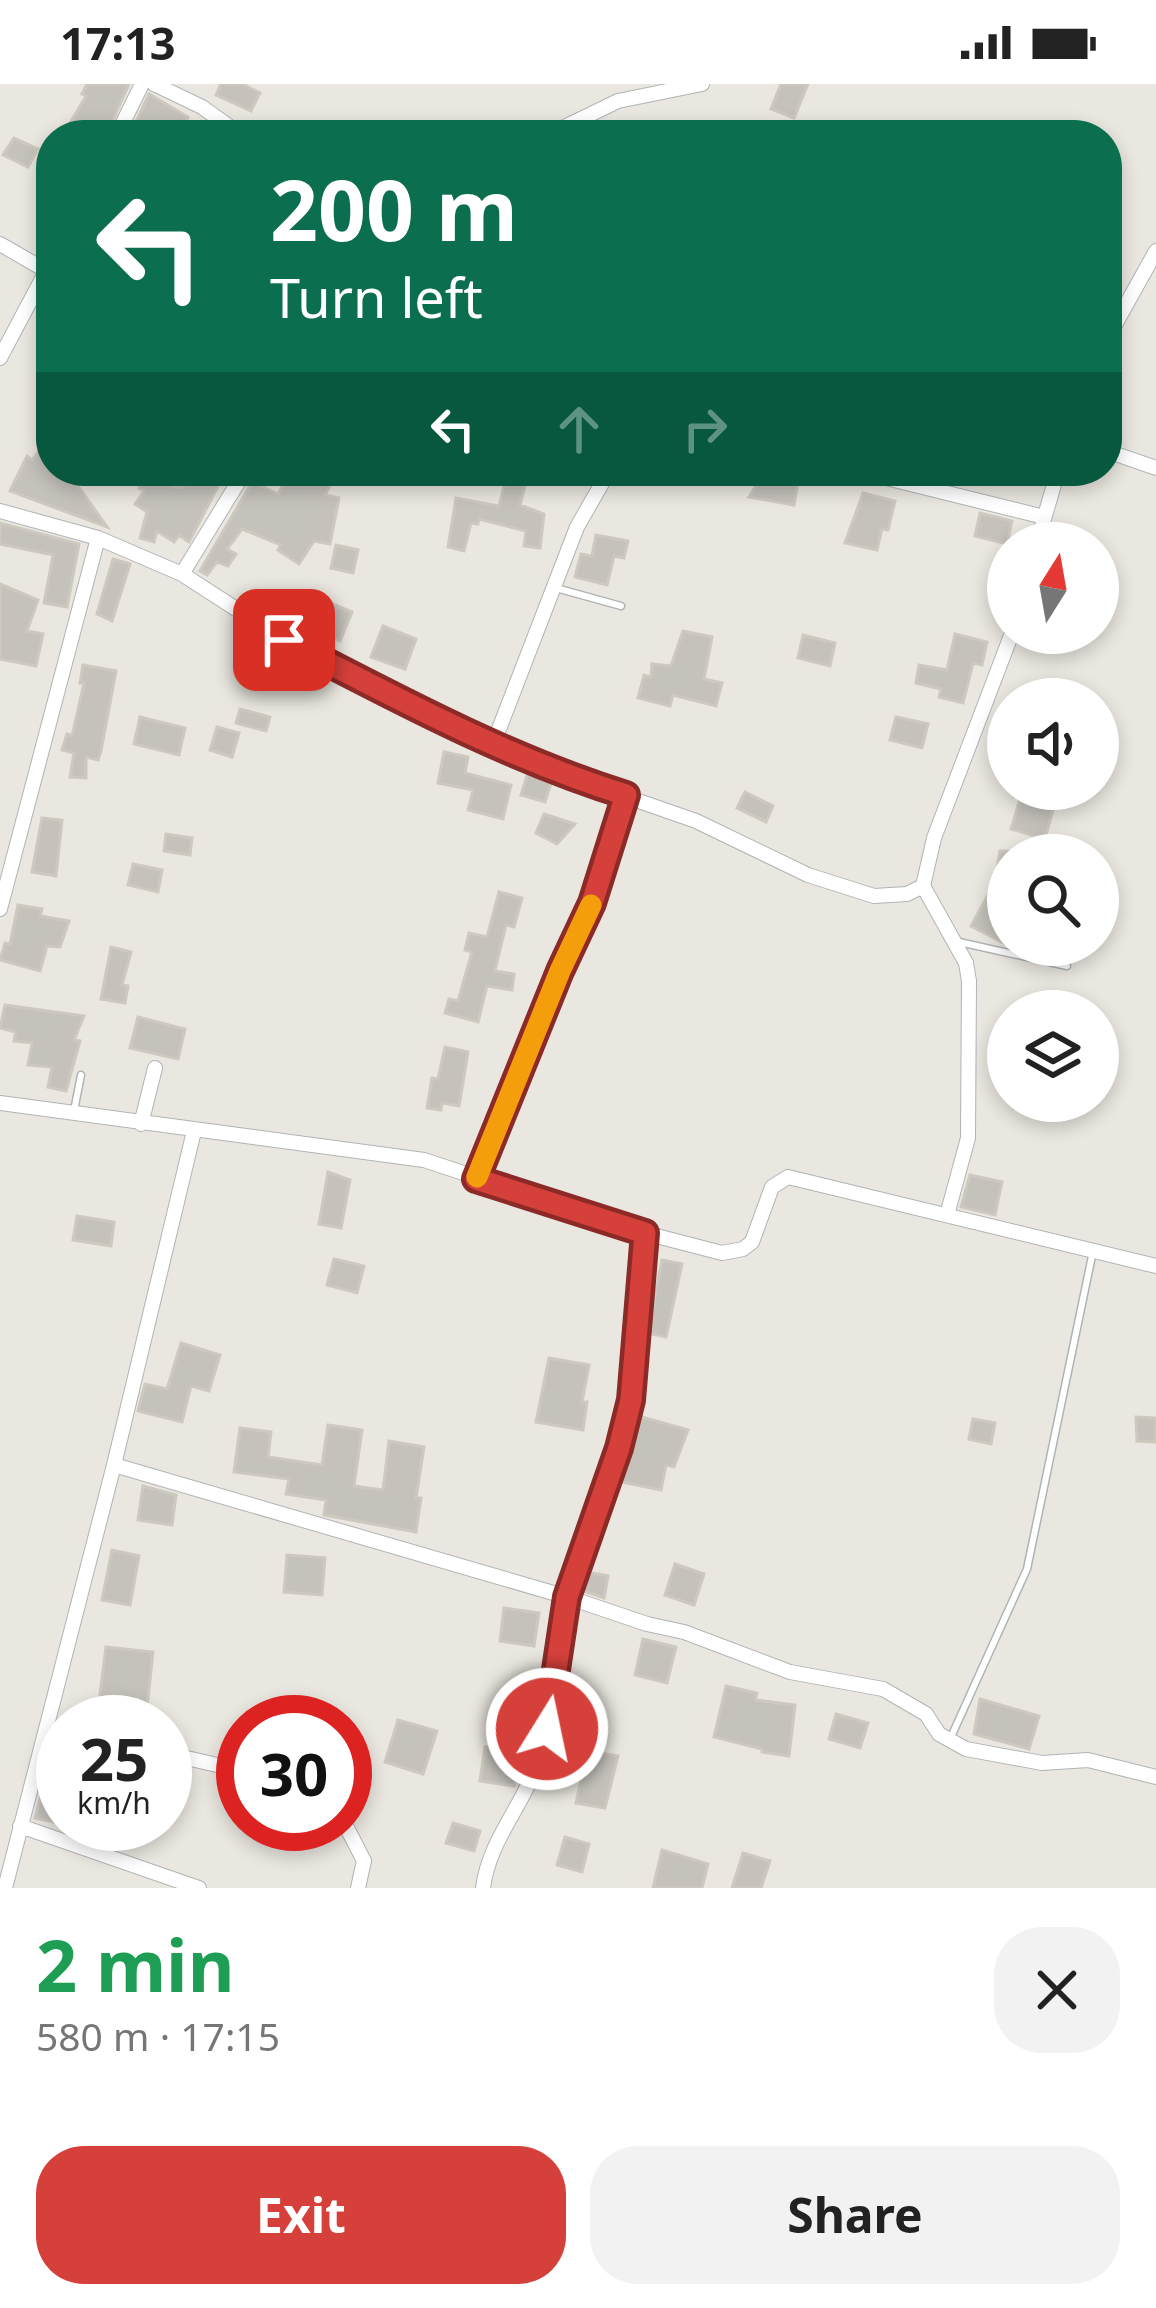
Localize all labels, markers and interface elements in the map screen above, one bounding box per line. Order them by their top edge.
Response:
text: 17:13 [60,12,176,73]
text: 200 m [270,151,518,266]
icon: left [72,168,228,324]
text: Turn left [270,260,483,334]
icon: left [420,396,486,462]
icon: ahead [546,396,612,462]
icon: right [672,396,738,462]
north arrow [987,522,1119,654]
map controls [987,522,1119,1122]
pin [233,589,335,691]
icon: arrive [251,607,317,673]
button: sound [987,678,1119,810]
button: search [987,834,1119,966]
button: layers [987,990,1119,1122]
position arrow [484,1666,610,1792]
speed limit sign: 30 [216,1695,372,1851]
text: 25 [80,1717,148,1799]
text: km/h [77,1782,151,1823]
text: 2 min [36,1915,234,2013]
button: close [994,1927,1120,2053]
text: 580 m · 17:15 [36,2009,280,2062]
button: Exit [36,2146,566,2284]
button: Share [590,2146,1120,2284]

